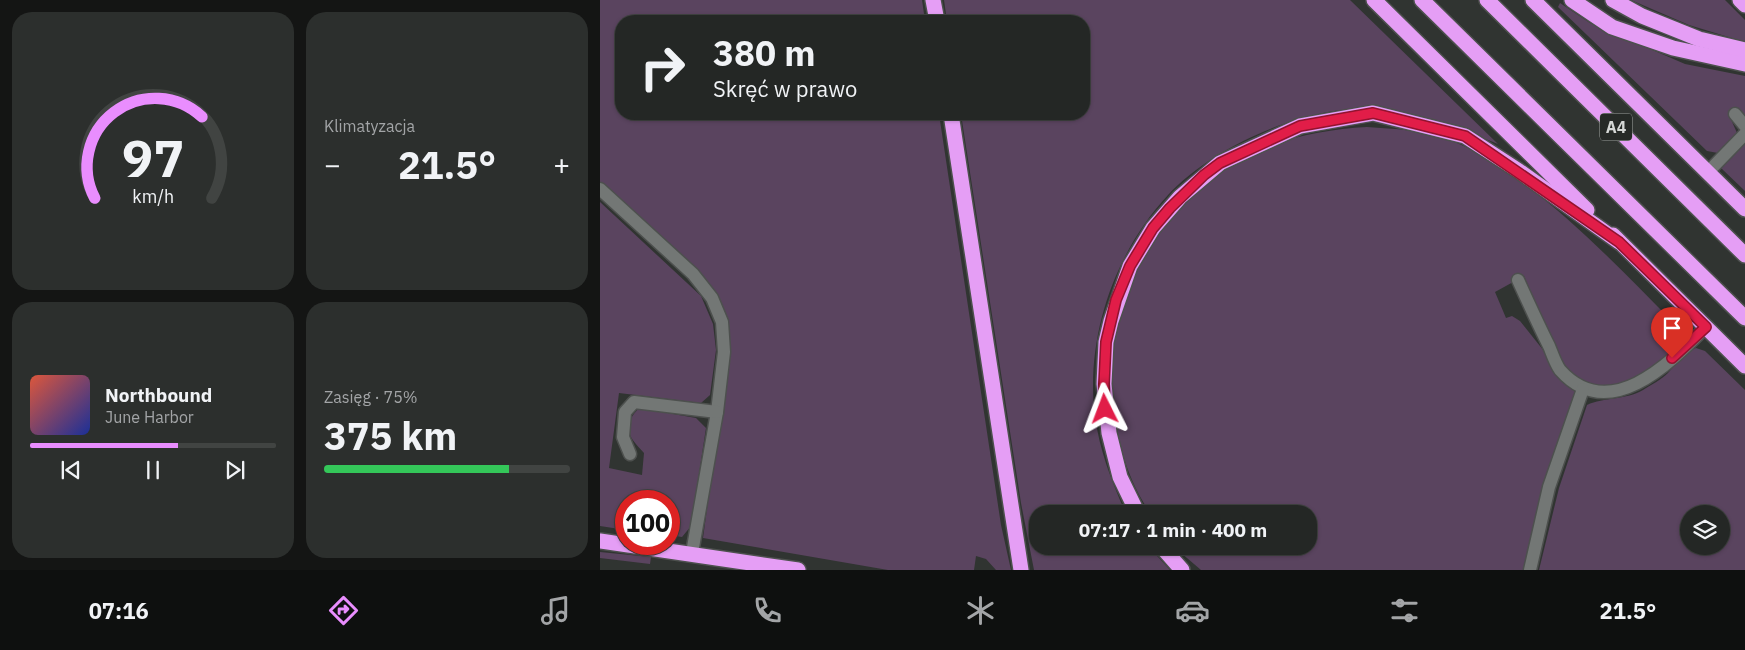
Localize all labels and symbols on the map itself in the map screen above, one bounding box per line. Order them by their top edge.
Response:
road number: A4 [1600,114,1632,140]
pin [1651,307,1693,358]
position arrow [1078,382,1130,434]
speed limit sign: 100 [615,490,680,555]

